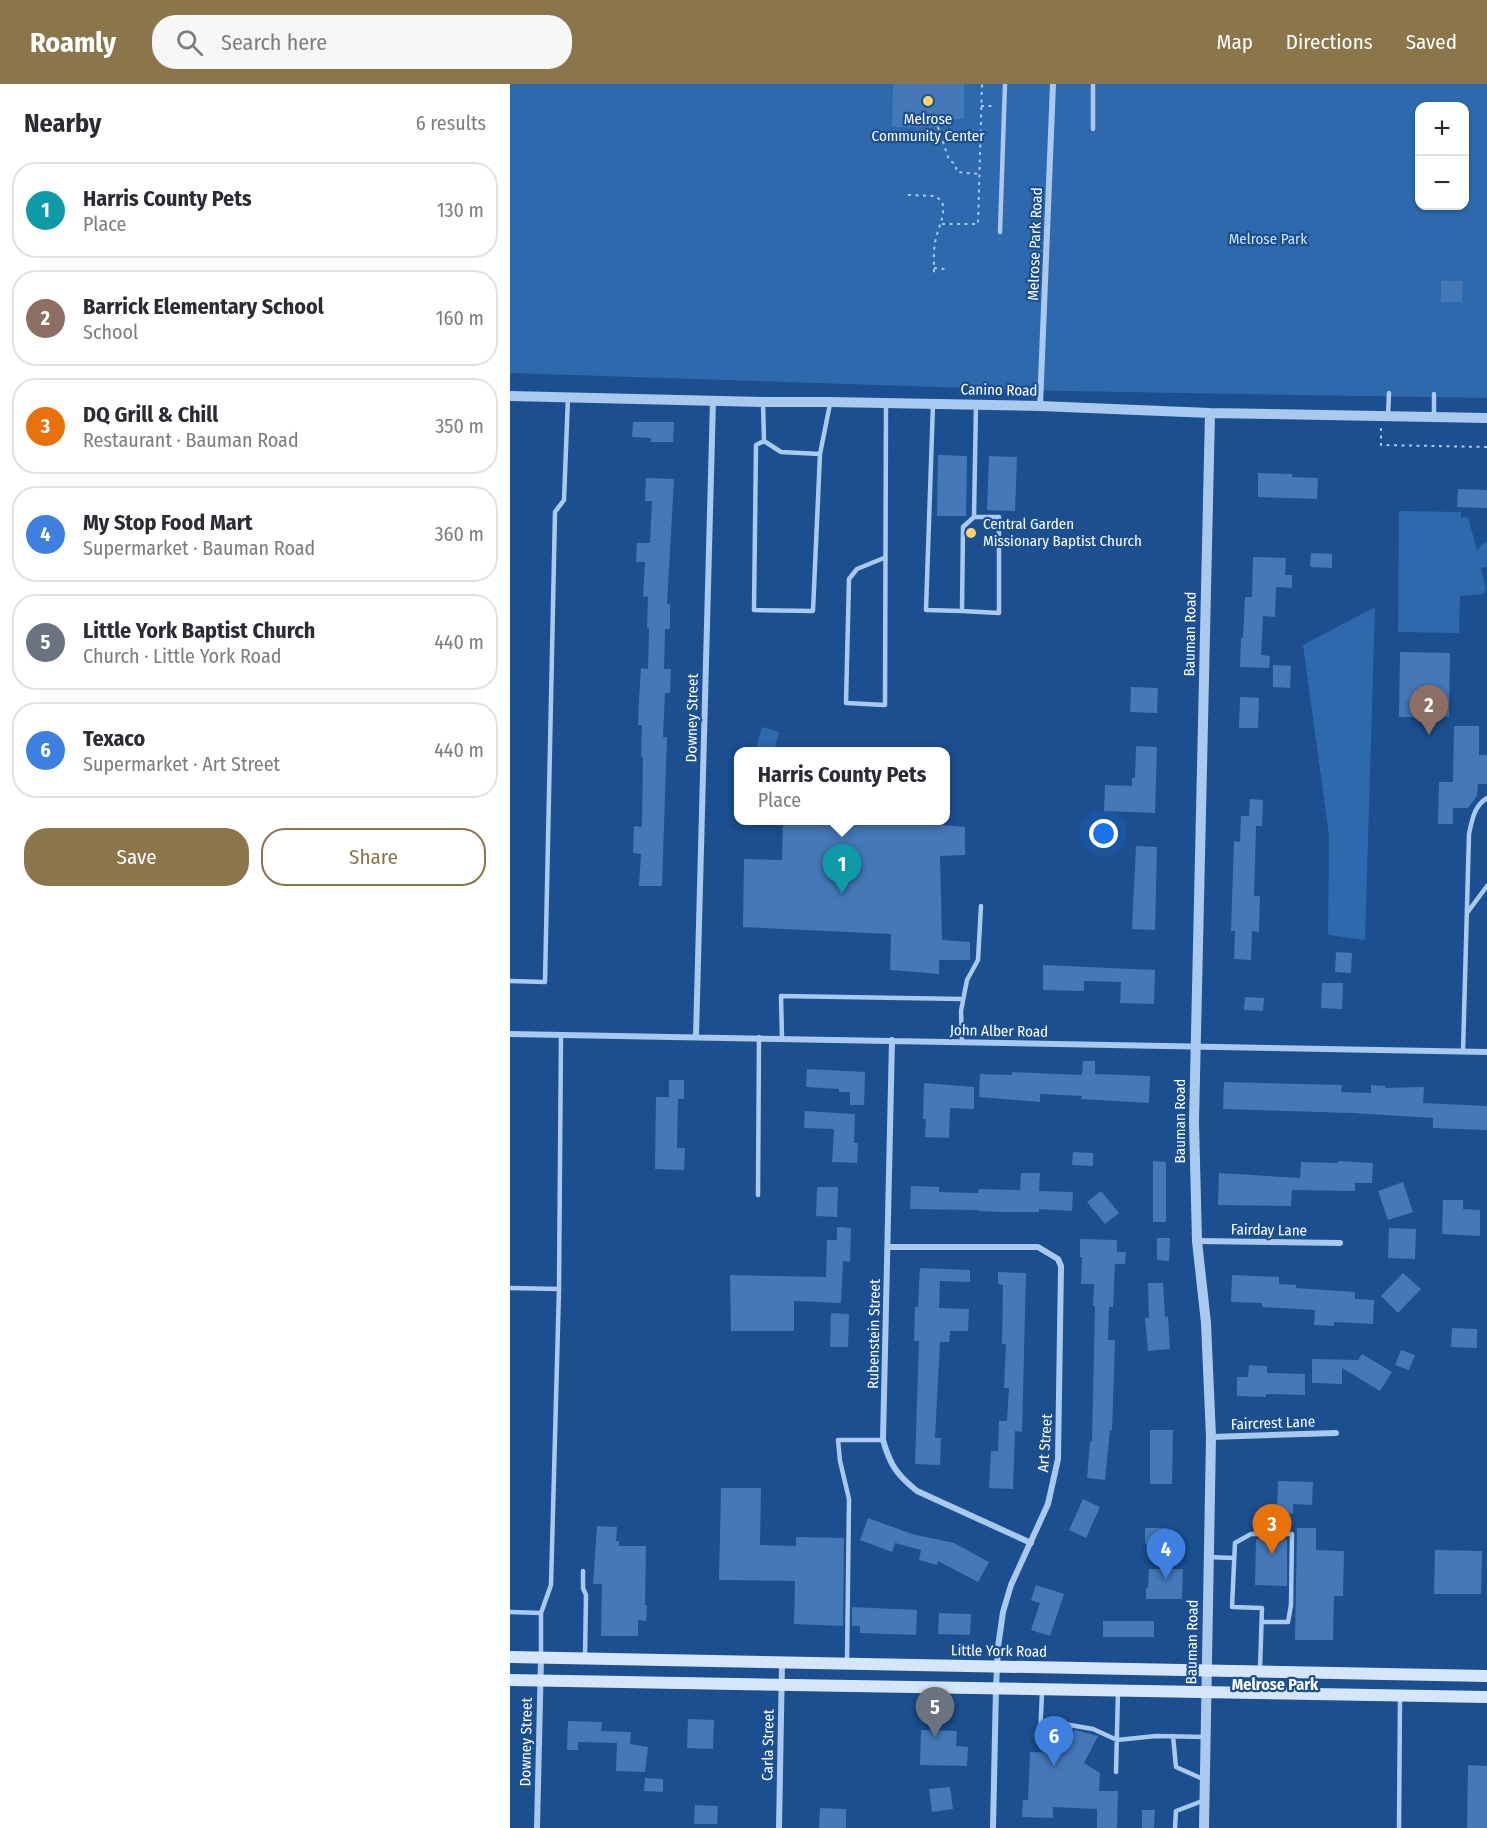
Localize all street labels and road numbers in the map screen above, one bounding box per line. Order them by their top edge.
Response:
street label: Melrose Park Road [1024,187,1046,301]
street label: Canino Road [960,380,1038,400]
street label: Bauman Road [1180,591,1200,677]
street label: Downey Street [682,673,702,763]
street label: John Alber Road [950,1021,1048,1041]
street label: Bauman Road [1171,1079,1189,1163]
street label: Fairday Lane [1231,1220,1307,1240]
street label: Rubenstein Street [864,1279,884,1389]
street label: Art Street [1034,1413,1056,1473]
street label: Faircrest Lane [1231,1413,1315,1433]
street label: Bauman Road [1182,1599,1202,1685]
street label: Little York Road [951,1641,1047,1661]
street label: Downey Street [516,1697,536,1787]
street label: Carla Street [758,1709,778,1781]

